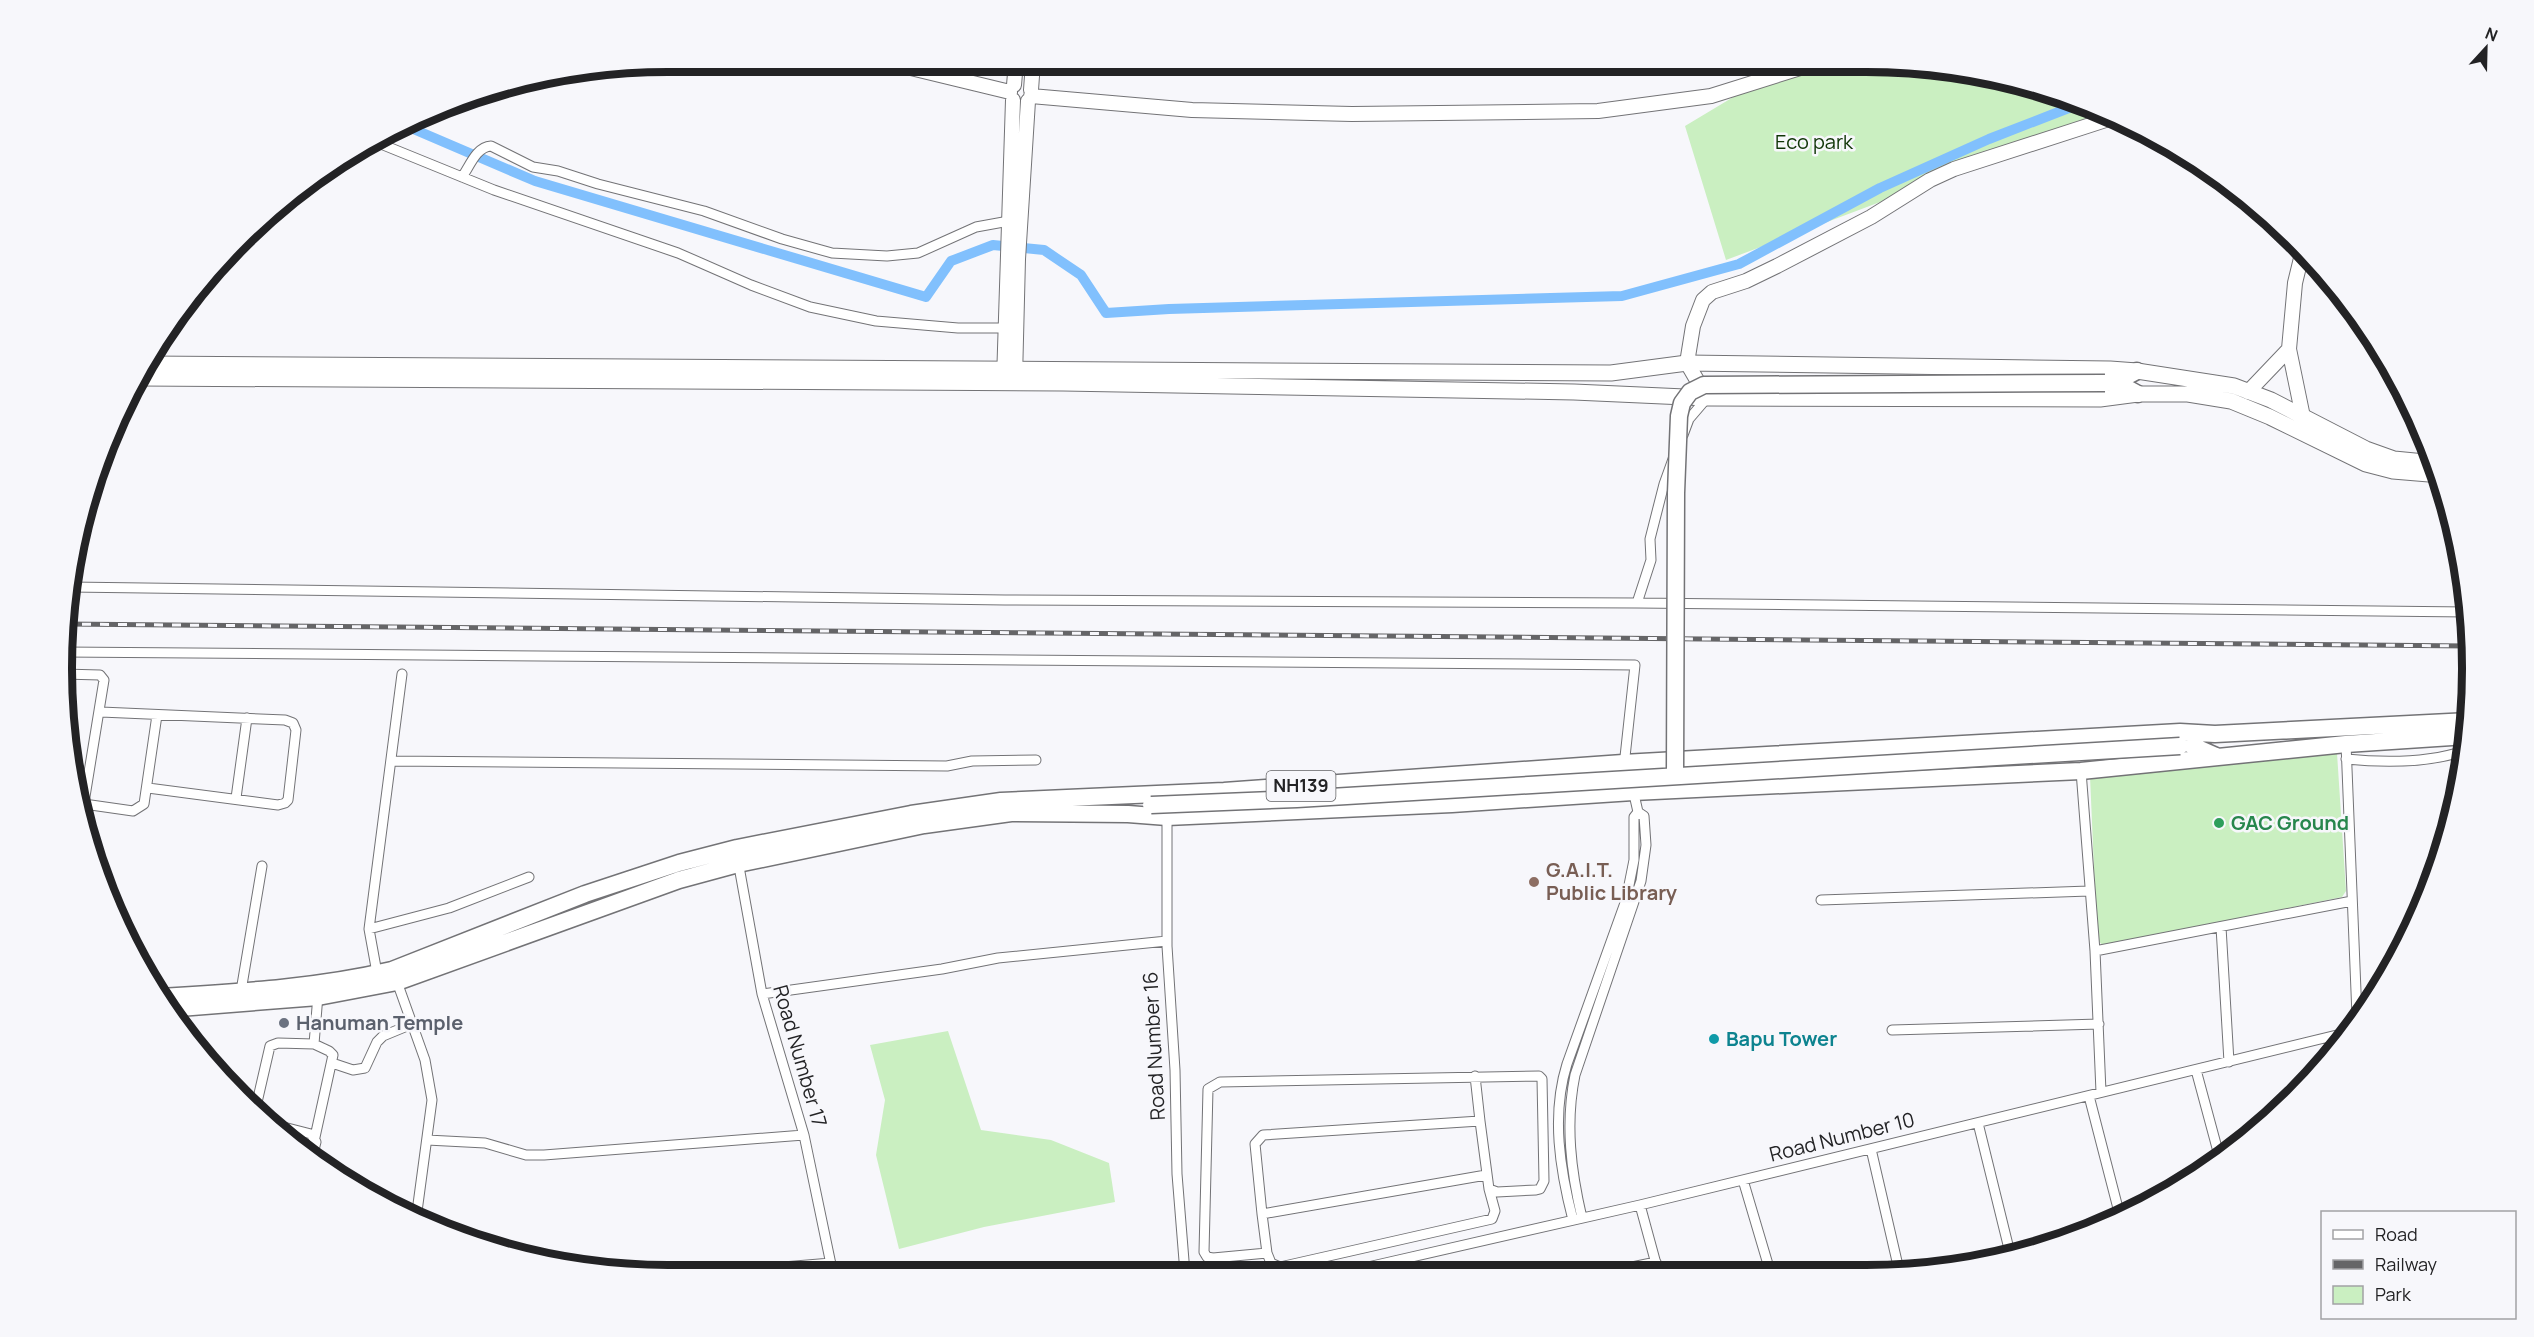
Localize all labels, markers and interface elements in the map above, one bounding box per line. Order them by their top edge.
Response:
north arrow [2456,18,2516,78]
text: N [2482,22,2501,46]
park label: Eco park [1775,128,1854,155]
road number: NH139 [1266,771,1336,801]
place label: GAC Ground [2231,809,2349,836]
marker: GAC Ground [2212,816,2226,830]
place label: G.A.I.T. Public Library [1546,856,1678,906]
marker: G.A.I.T. Public Library [1527,875,1541,889]
street label: Road Number 16 [1136,971,1171,1121]
street label: Road Number 17 [767,982,834,1130]
place label: Hanuman Temple [296,1009,463,1036]
marker: Hanuman Temple [277,1016,291,1030]
place label: Bapu Tower [1726,1025,1837,1052]
marker: Bapu Tower [1707,1032,1721,1046]
street label: Road Number 10 [1766,1105,1917,1168]
legend [2321,1211,2516,1319]
text: Road [2375,1222,2418,1246]
text: Railway [2375,1252,2437,1276]
text: Park [2375,1282,2412,1306]

